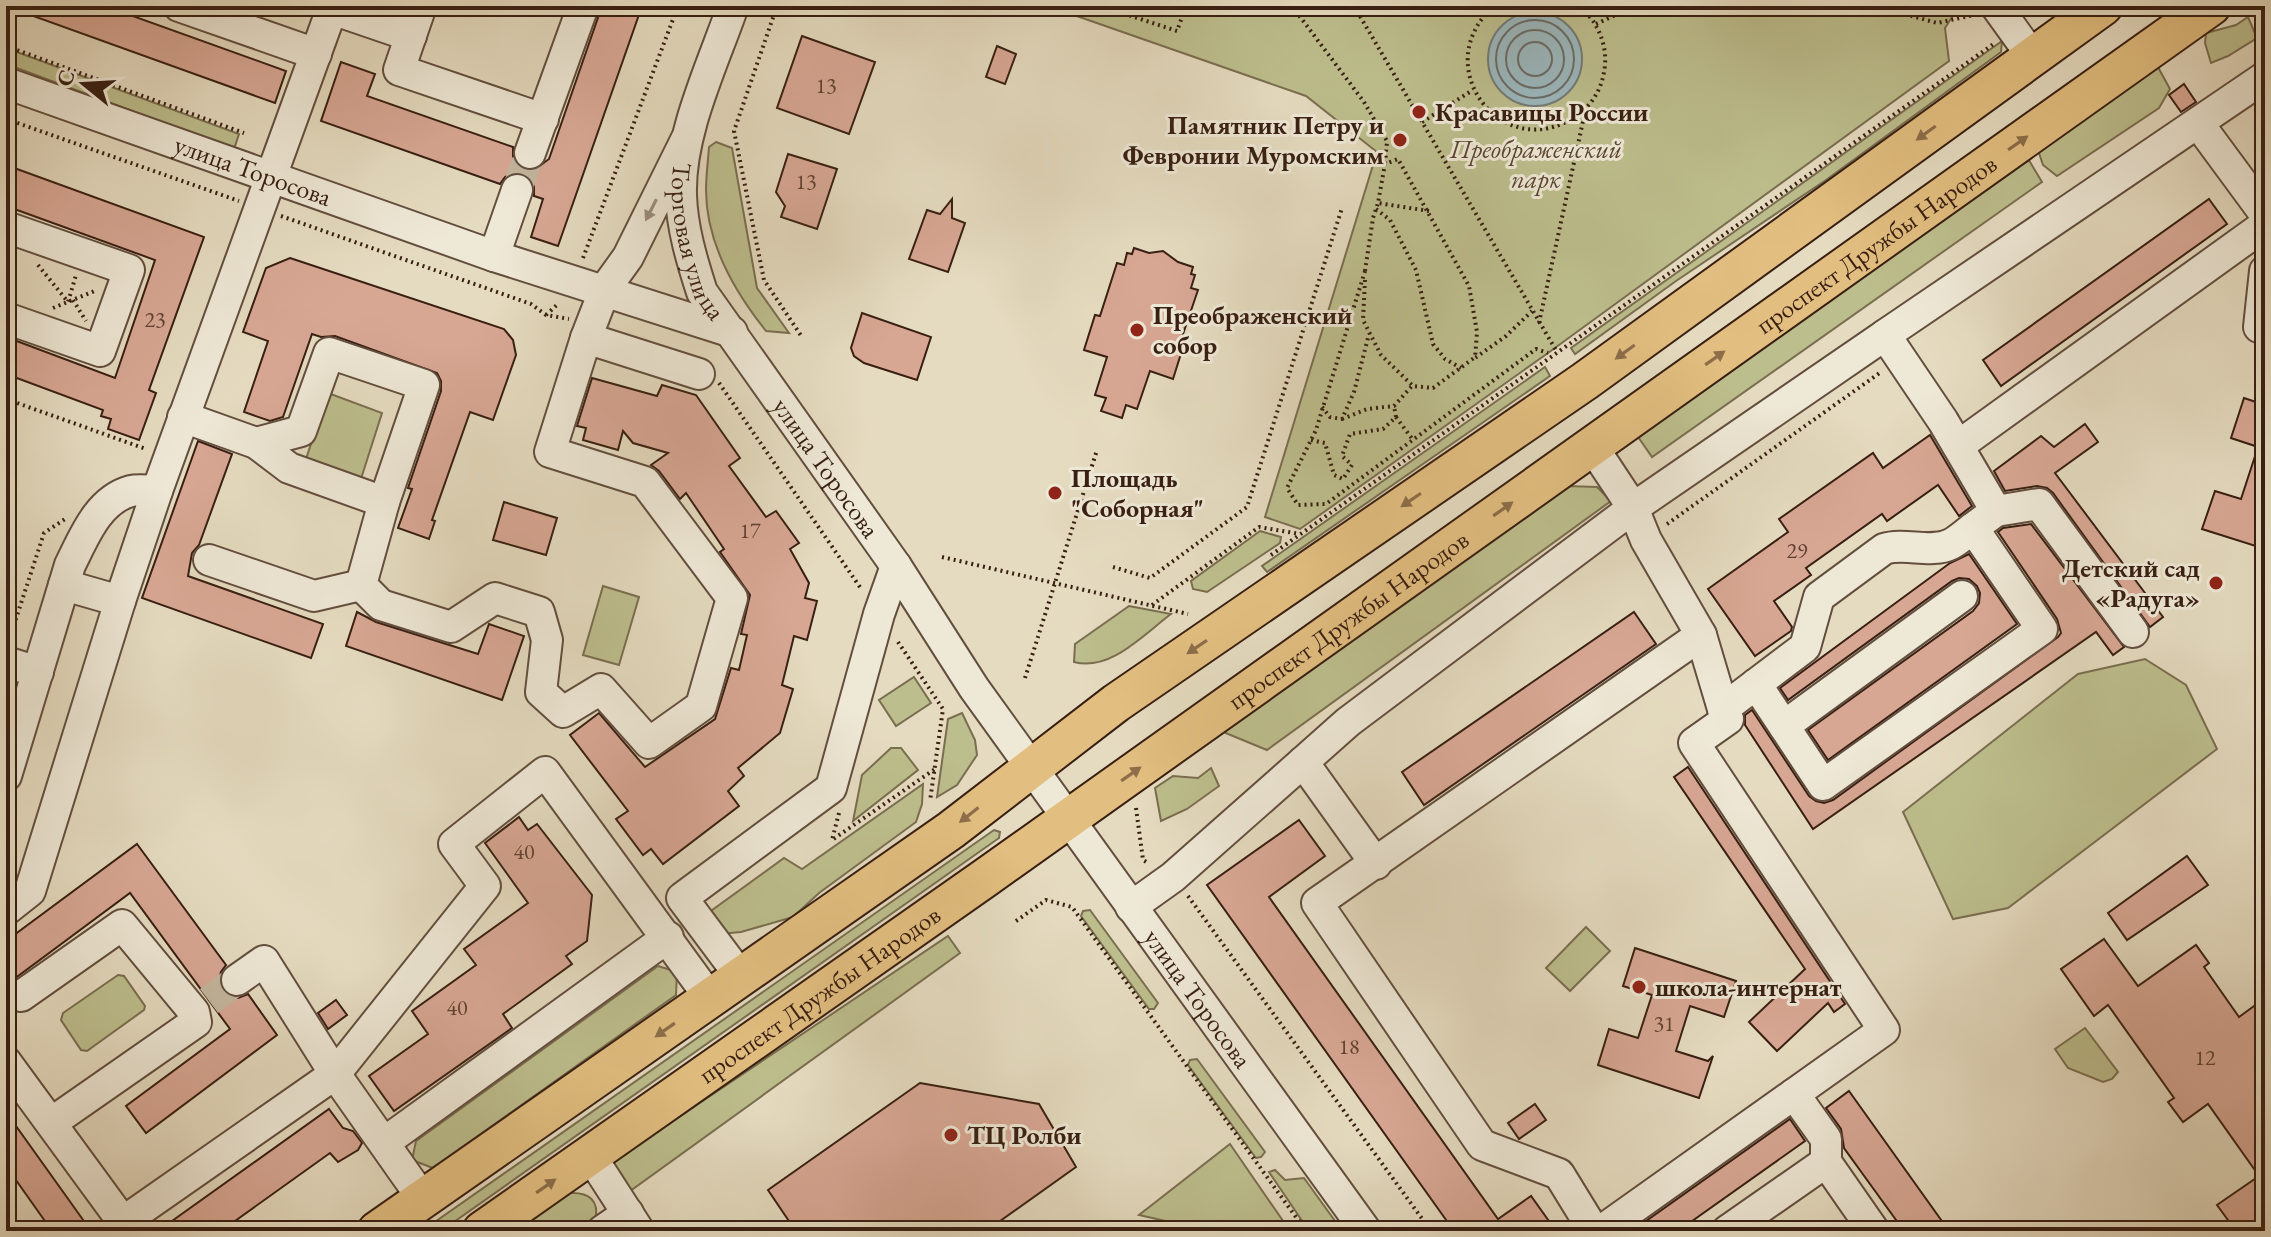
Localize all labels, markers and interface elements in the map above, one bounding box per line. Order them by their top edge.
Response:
north arrow [44,44,124,124]
text: С [49,66,82,90]
house number: 13 [815,71,837,100]
place label: Красавицы России [1435,95,1648,129]
marker: Красавицы России [1410,103,1428,121]
place label: Памятник Петру и Февронии Муромским [1123,108,1384,172]
one-way arrow [1916,125,1936,141]
street label: улица Торосова [170,127,337,214]
marker: Памятник Петру и Февронии Муромским [1391,131,1409,149]
park label: Преображенский парк [1449,132,1622,196]
one-way arrow [2007,136,2028,151]
street label: проспект Дружбы Народов [1749,147,2003,342]
street label: Торговая улица [664,161,734,327]
house number: 13 [795,167,817,196]
one-way arrow [645,199,658,222]
place label: Преображенский собор [1153,298,1352,362]
house number: 23 [144,305,166,334]
marker: Преображенский собор [1128,321,1146,339]
one-way arrow [1614,344,1636,360]
one-way arrow [1704,351,1725,367]
street label: улица Торосова [765,391,888,545]
place label: Площадь "Соборная" [1071,461,1204,525]
marker: Площадь "Соборная" [1046,484,1064,502]
one-way arrow [1401,492,1422,507]
one-way arrow [1492,502,1513,517]
house number: 17 [739,516,761,545]
street label: проспект Дружбы Народов [1221,522,1475,717]
house number: 29 [1786,536,1808,565]
place label: Детский сад «Радуга» [2062,551,2200,615]
marker: Детский сад «Радуга» [2207,574,2225,592]
one-way arrow [1186,639,1207,654]
one-way arrow [1121,767,1142,782]
one-way arrow [959,807,979,823]
house number: 40 [513,837,535,866]
street label: проспект Дружбы Народов [691,898,947,1091]
street label: улица Торосова [1136,922,1260,1075]
place label: школа-интернат [1655,970,1842,1004]
marker: школа-интернат [1630,978,1648,996]
house number: 40 [446,993,468,1022]
house number: 31 [1653,1009,1675,1038]
one-way arrow [654,1022,675,1037]
house number: 18 [1338,1032,1360,1061]
house number: 12 [2194,1043,2216,1072]
place label: ТЦ Ролби [967,1118,1082,1152]
marker: ТЦ Ролби [942,1126,960,1144]
one-way arrow [535,1178,557,1194]

